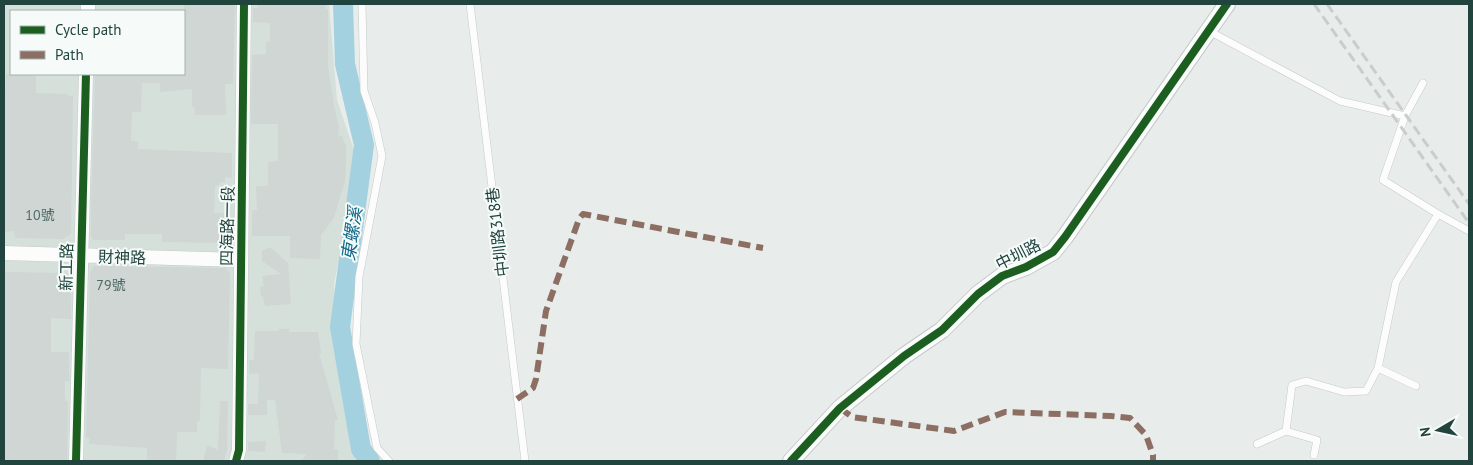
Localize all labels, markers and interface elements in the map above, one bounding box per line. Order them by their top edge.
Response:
legend [10,10,185,75]
text: Cycle path [55,20,121,39]
text: Path [55,45,84,64]
street label: 四海路一段 [216,186,238,266]
street label: 中圳路318巷 [482,186,512,278]
water label: 東螺溪 [336,203,367,262]
house number: 10號 [25,206,55,224]
street label: 中圳路 [992,234,1044,274]
street label: 新工路 [56,243,76,291]
street label: 財神路 [98,247,146,267]
house number: 79號 [96,276,126,294]
north arrow [1413,405,1463,455]
text: N [1416,426,1435,438]

